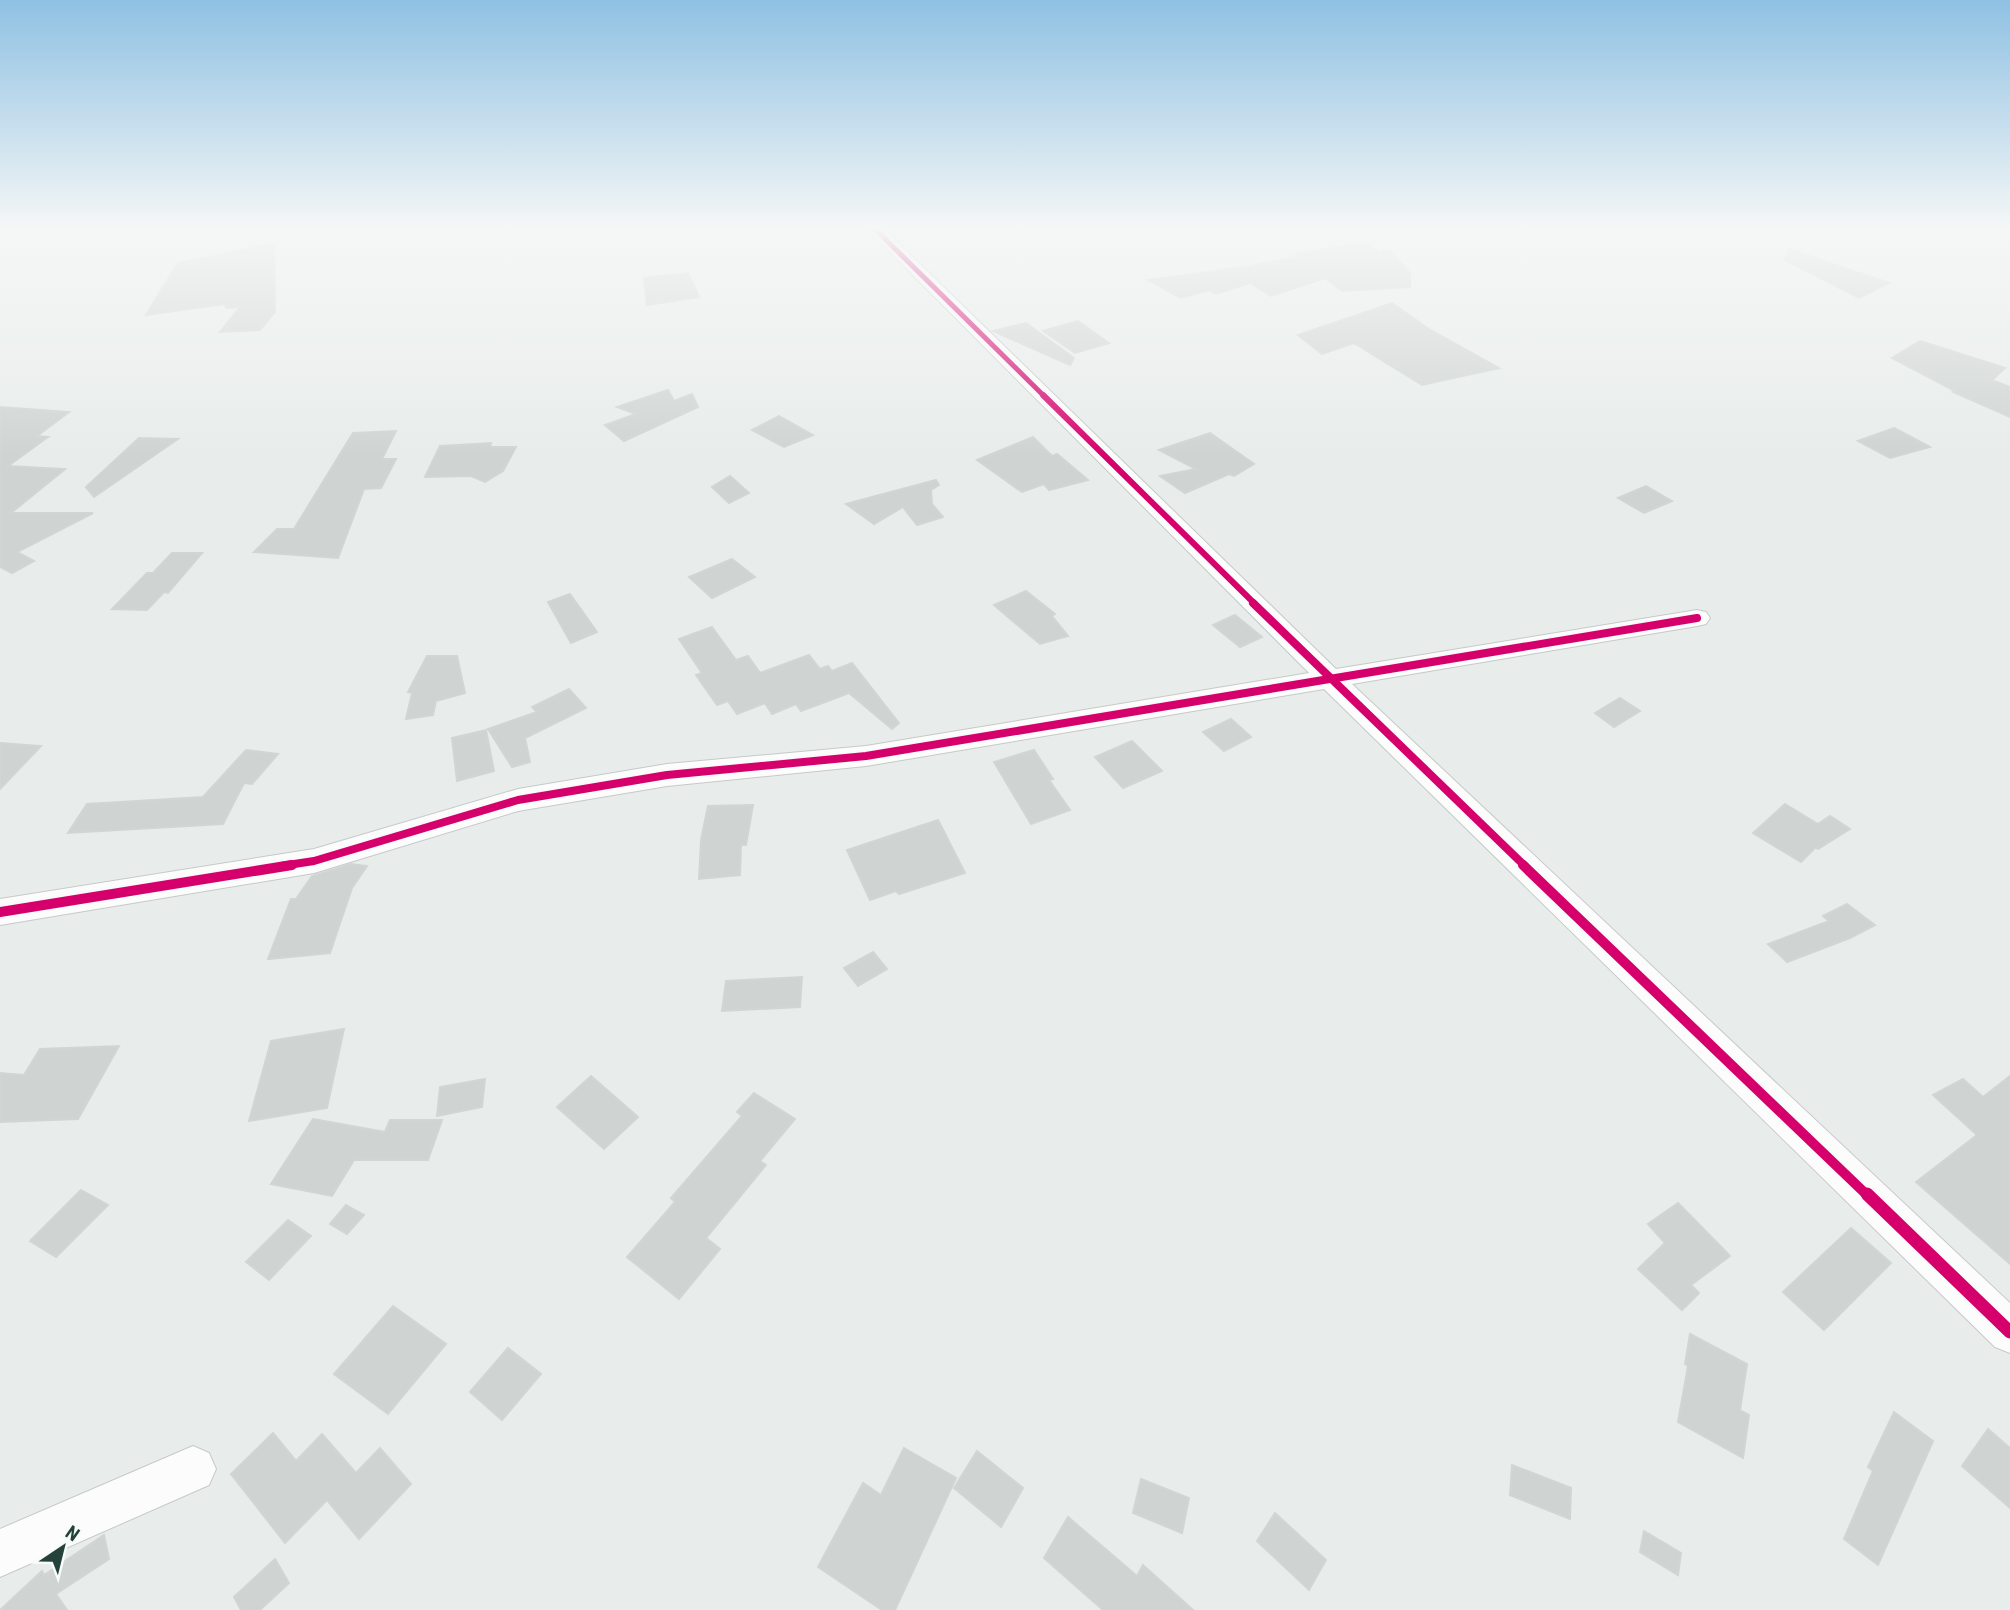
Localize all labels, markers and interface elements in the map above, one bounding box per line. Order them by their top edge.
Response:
north arrow [28,1512,98,1582]
text: N [61,1521,84,1546]

